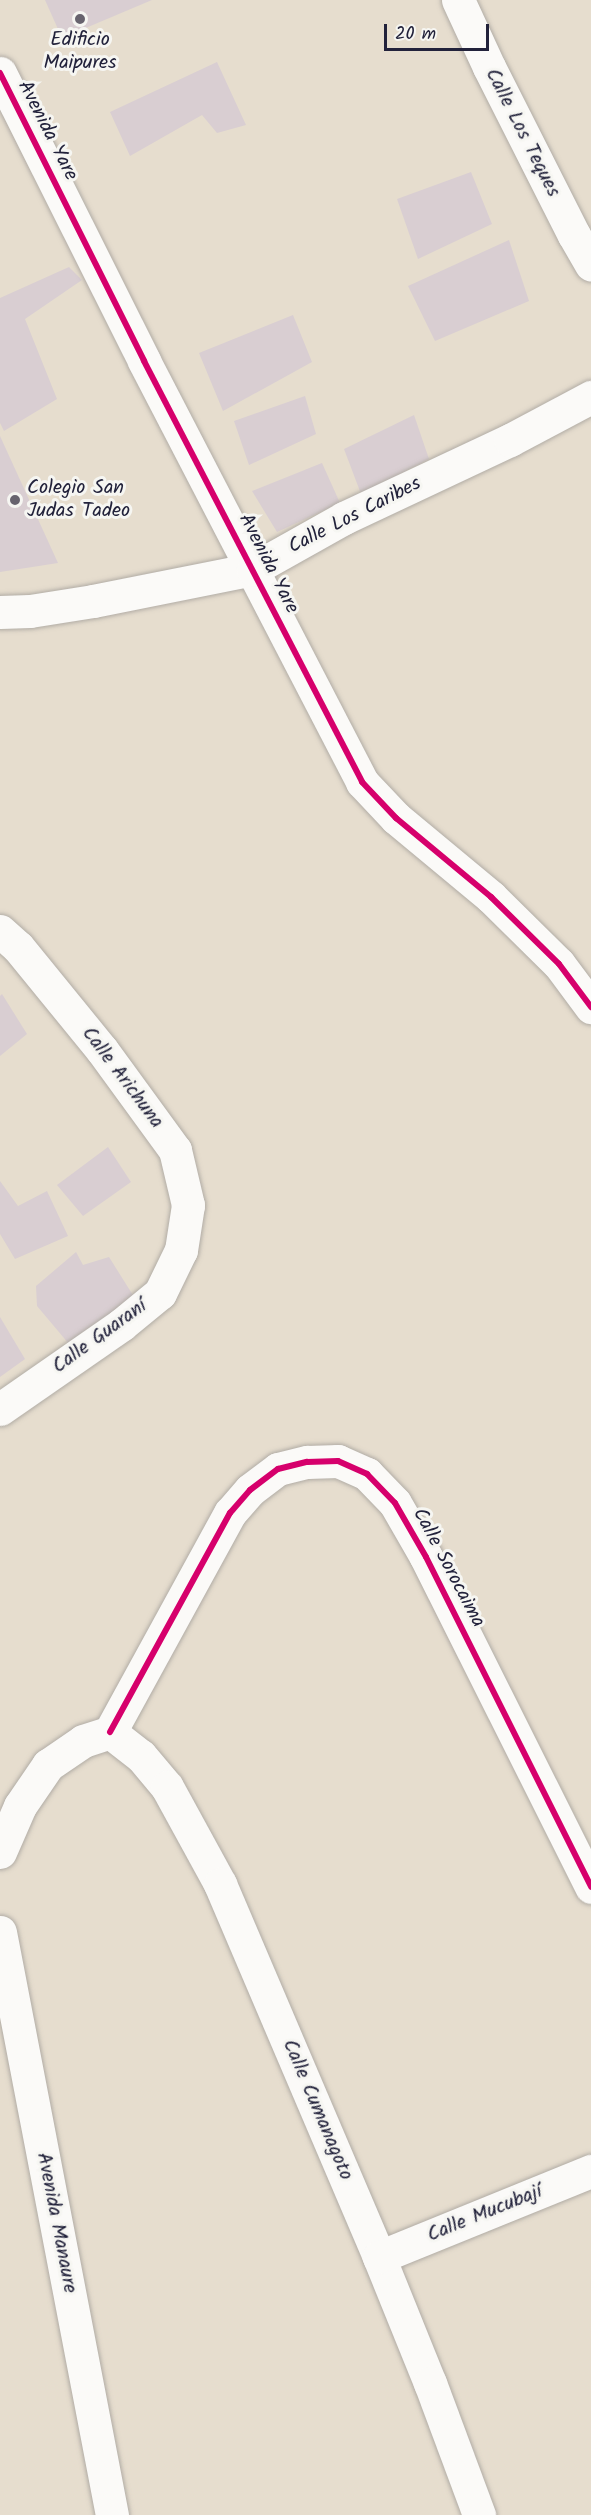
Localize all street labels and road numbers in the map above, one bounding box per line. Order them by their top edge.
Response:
street label: Calle Los Teques [479,65,565,201]
street label: Avenida Yare [12,77,82,185]
street label: Calle Los Caribes [285,472,425,560]
street label: Avenida Yare [233,510,303,618]
street label: Calle Arichuna [76,1022,168,1134]
street label: Calle Guaraní [48,1295,152,1379]
street label: Calle Sorocaima [406,1504,490,1632]
street label: Calle Cumanagoto [277,2036,357,2184]
street label: Avenida Manaure [31,2151,81,2295]
street label: Calle Mucubají [424,2180,546,2248]

